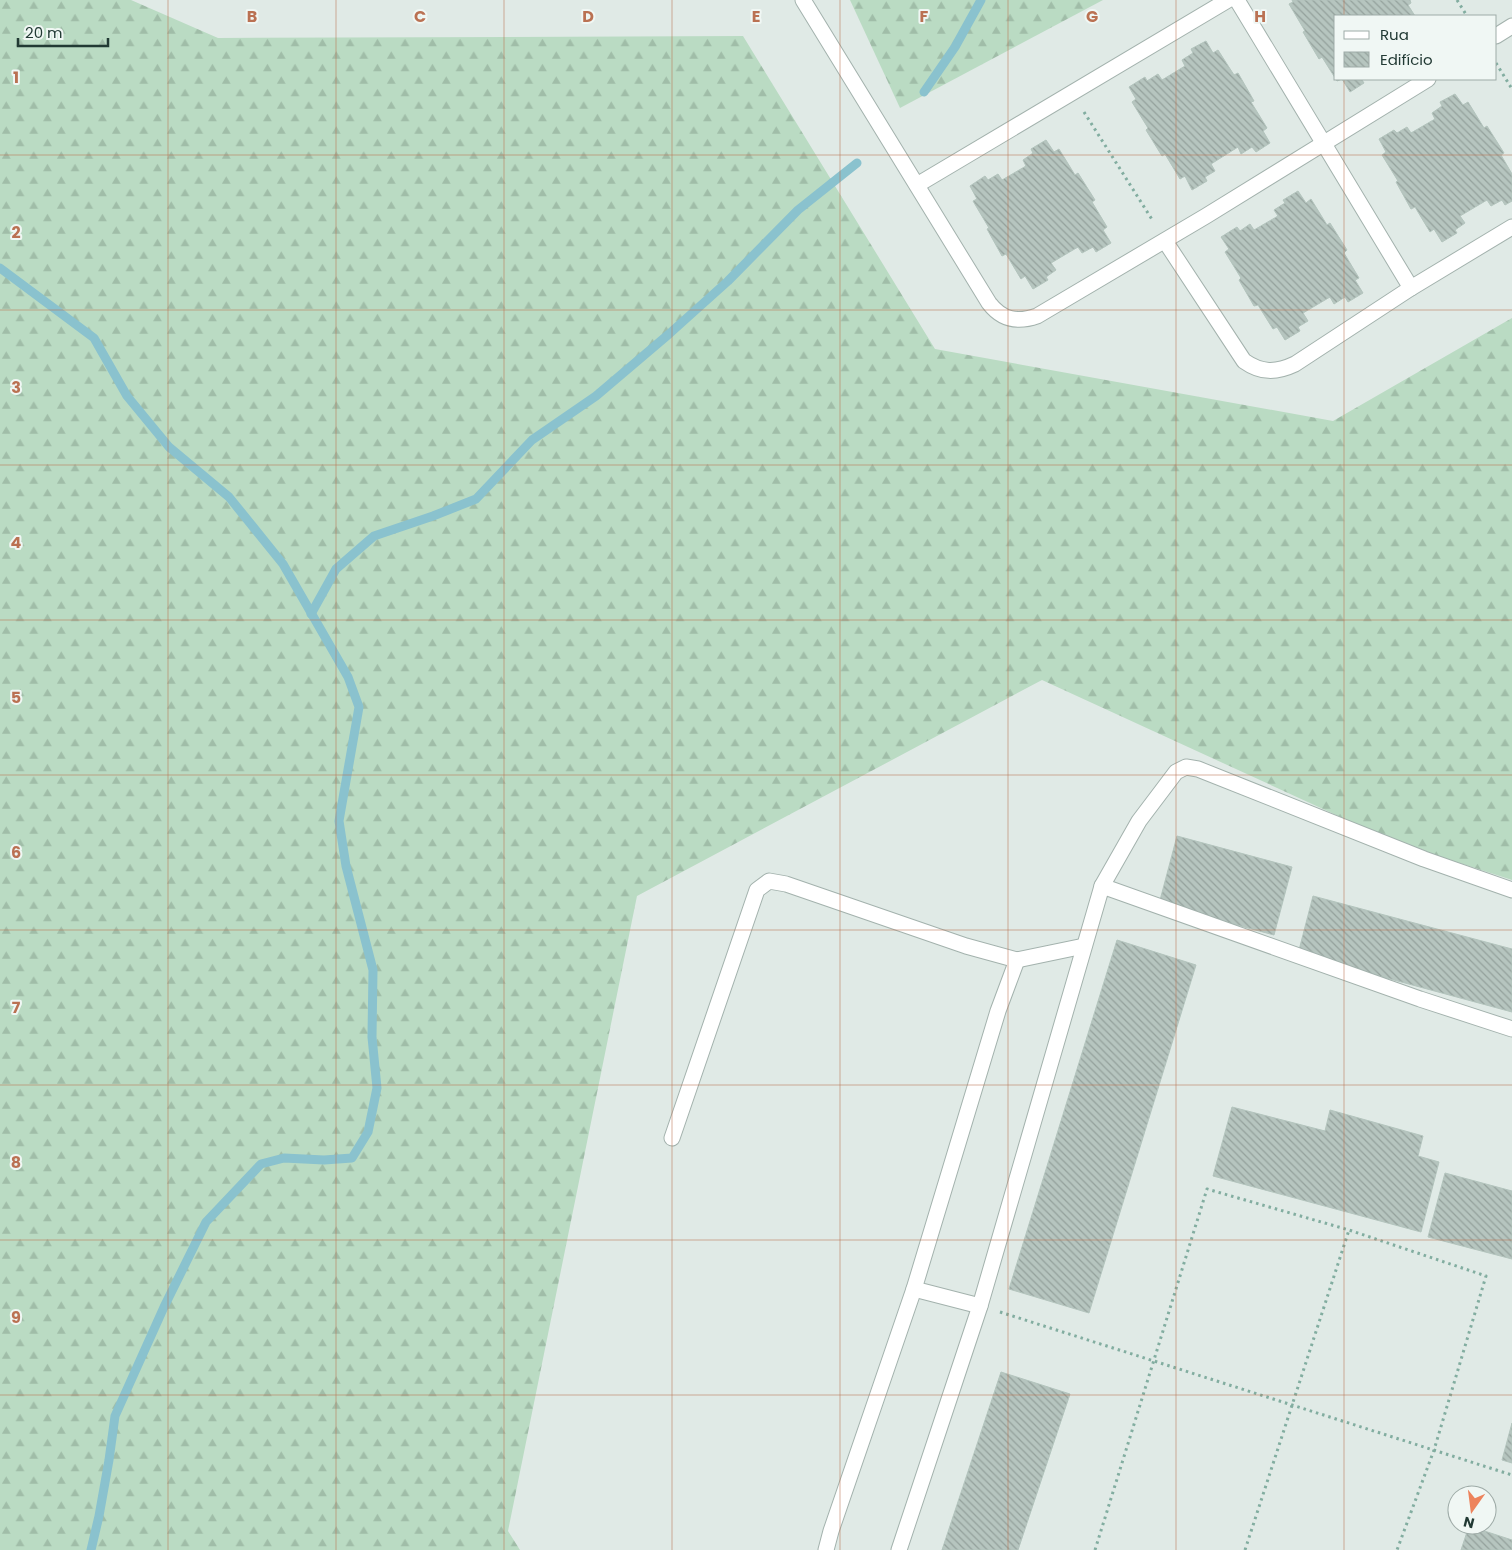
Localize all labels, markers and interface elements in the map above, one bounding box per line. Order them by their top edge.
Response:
text: B [247,5,257,28]
text: C [414,5,426,28]
text: D [582,5,594,28]
text: E [752,5,760,28]
text: F [920,5,929,28]
text: G [1086,5,1098,28]
text: H [1254,5,1266,28]
scale bar [18,15,108,47]
legend [1334,15,1497,80]
text: 20 m [25,22,63,43]
text: Rua [1380,24,1409,45]
text: Edifício [1380,49,1433,70]
text: 1 [13,66,19,89]
text: 2 [11,221,21,244]
text: 3 [11,376,21,399]
text: 4 [11,531,22,554]
text: 5 [11,686,21,709]
text: 6 [11,841,21,864]
text: 7 [12,996,21,1019]
text: 8 [11,1151,21,1174]
text: 9 [11,1306,21,1329]
north arrow [1447,1485,1497,1535]
text: N [1461,1512,1476,1534]

